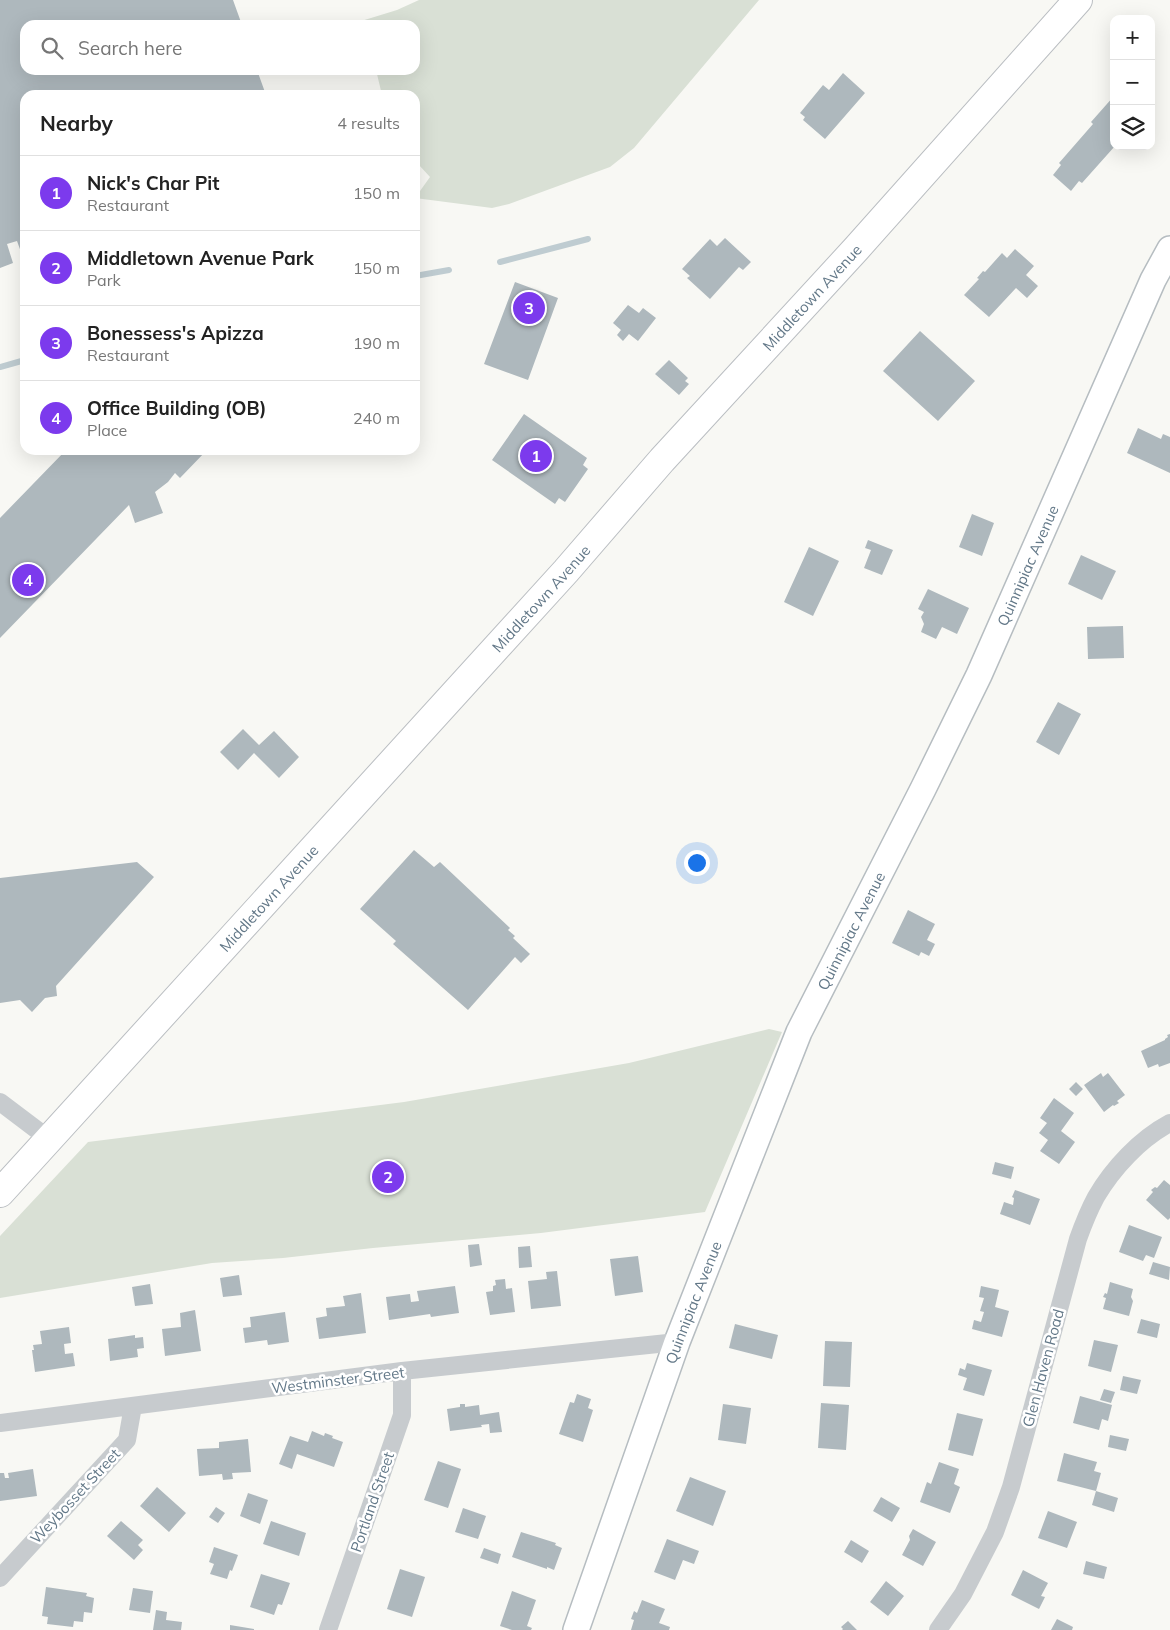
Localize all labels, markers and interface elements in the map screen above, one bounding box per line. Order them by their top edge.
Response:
map controls [1110,15,1155,150]
button: + [1110,15,1155,60]
search box [20,20,420,75]
icon: search [38,34,66,62]
text: Search here [78,36,182,60]
button: − [1110,60,1155,105]
button: layers [1110,105,1155,150]
text: Nearby [40,110,113,136]
text: 4 results [337,113,400,133]
text: Nick's Char Pit [87,171,219,195]
text: 1 [51,183,61,203]
text: 150 m [353,183,400,203]
text: Restaurant [87,195,169,215]
street label: Middletown Avenue [758,240,865,354]
text: Middletown Avenue Park [87,246,314,270]
text: 2 [51,258,61,278]
text: 150 m [353,258,400,278]
text: Park [87,270,121,290]
pin: 3 [513,289,545,327]
text: Bonessess's Apizza [87,321,264,345]
text: 3 [51,333,61,353]
text: 190 m [353,333,400,353]
text: Restaurant [87,345,169,365]
text: Office Building (OB) [87,396,266,420]
text: 4 [51,408,61,428]
text: 240 m [353,408,400,428]
text: Place [87,420,127,440]
pin: 1 [520,437,552,475]
street label: Quinnipiac Avenue [992,502,1062,629]
street label: Middletown Avenue [488,541,594,656]
pin: 4 [12,561,44,599]
street label: Middletown Avenue [215,840,322,955]
your location [684,850,710,876]
street label: Quinnipiac Avenue [813,868,889,993]
pin: 2 [372,1158,404,1196]
street label: Quinnipiac Avenue [661,1238,725,1366]
street label: Glen Haven Road [1018,1307,1068,1429]
street label: Westminster Street [271,1362,405,1398]
street label: Weybosset Street [26,1445,124,1547]
street label: Portland Street [346,1449,398,1555]

